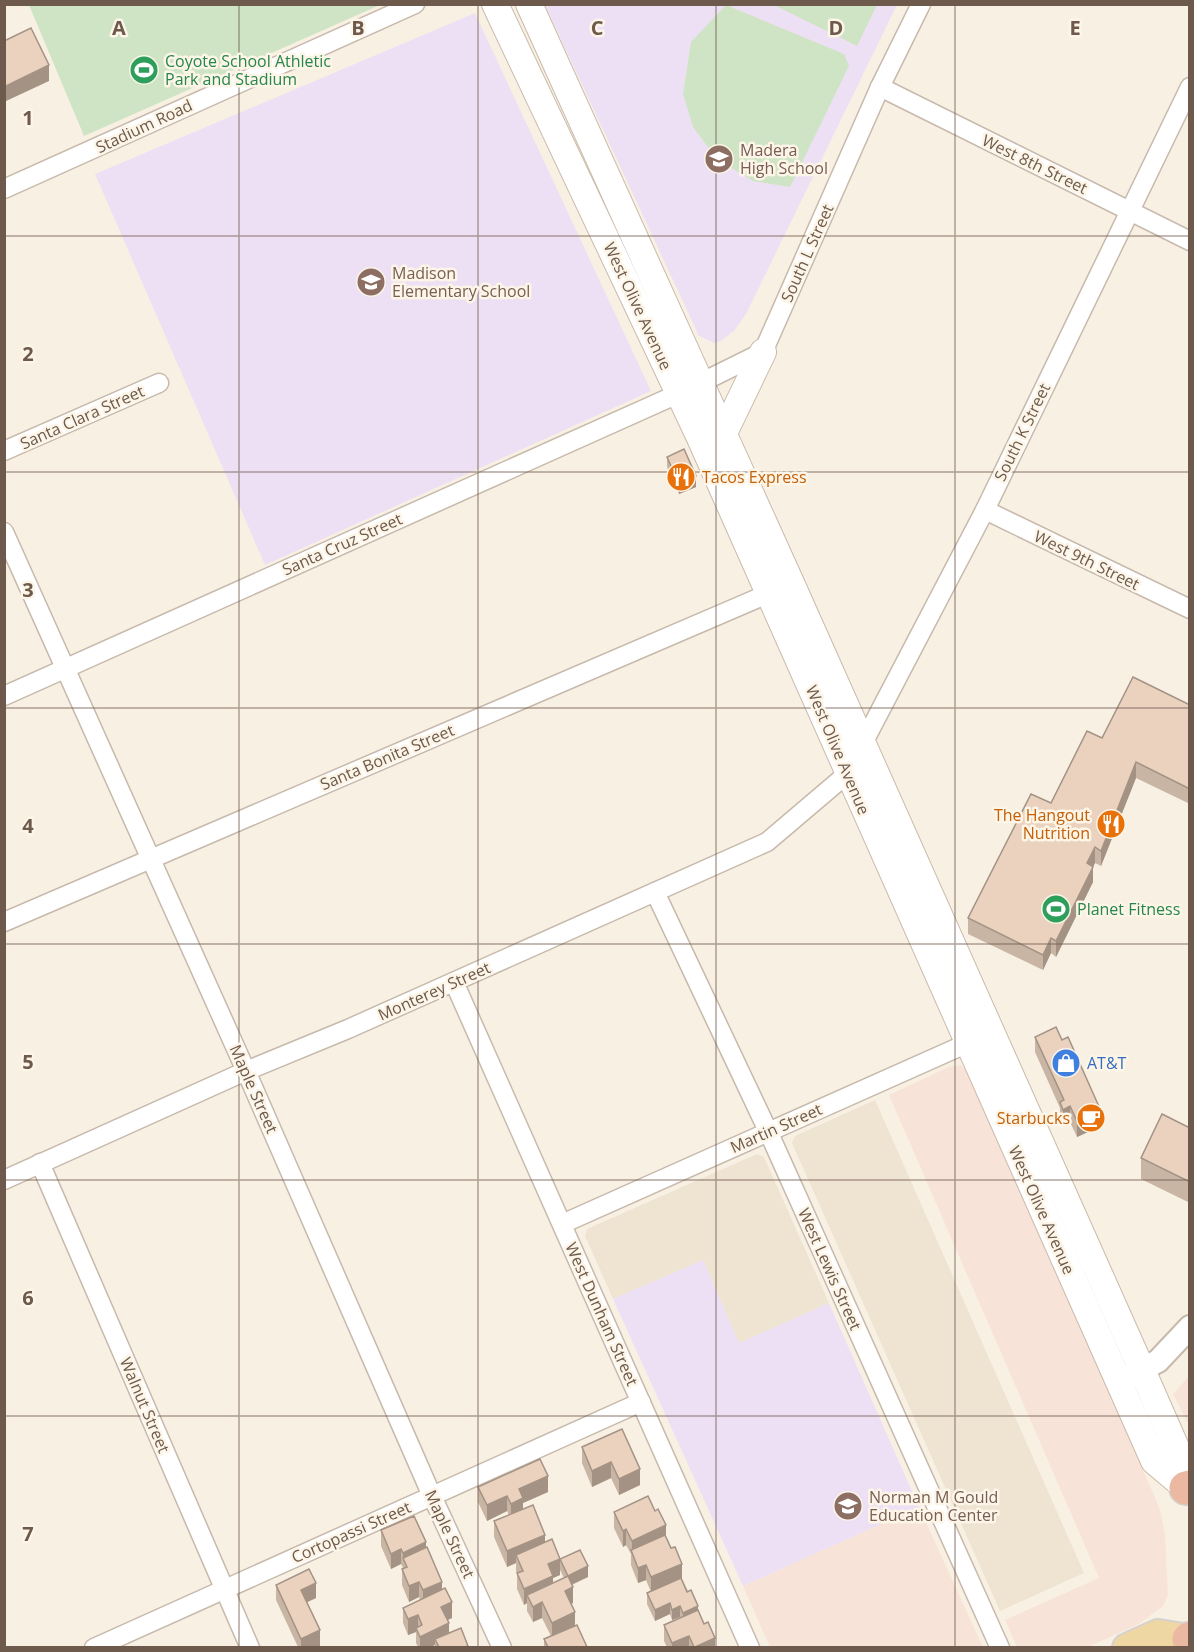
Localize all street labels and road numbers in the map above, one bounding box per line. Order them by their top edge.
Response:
street label: Stadium Road [92,94,196,158]
street label: West 8th Street [979,129,1092,199]
street label: South L Street [776,200,839,305]
street label: West Olive Avenue [599,239,677,373]
street label: South K Street [989,379,1055,485]
street label: Santa Clara Street [17,380,148,454]
street label: Santa Cruz Street [279,508,406,580]
street label: West 9th Street [1031,525,1144,595]
street label: West Olive Avenue [801,682,875,818]
street label: Santa Bonita Street [317,719,458,795]
street label: Monterey Street [374,956,494,1026]
street label: Maple Street [225,1041,283,1137]
street label: Martin Street [727,1098,826,1158]
street label: West Olive Avenue [1004,1142,1080,1278]
street label: West Lewis Street [793,1204,867,1334]
street label: West Dunham Street [560,1239,644,1389]
street label: Walnut Street [115,1354,175,1456]
street label: Maple Street [420,1486,480,1582]
street label: Cortopassi Street [288,1496,414,1568]

